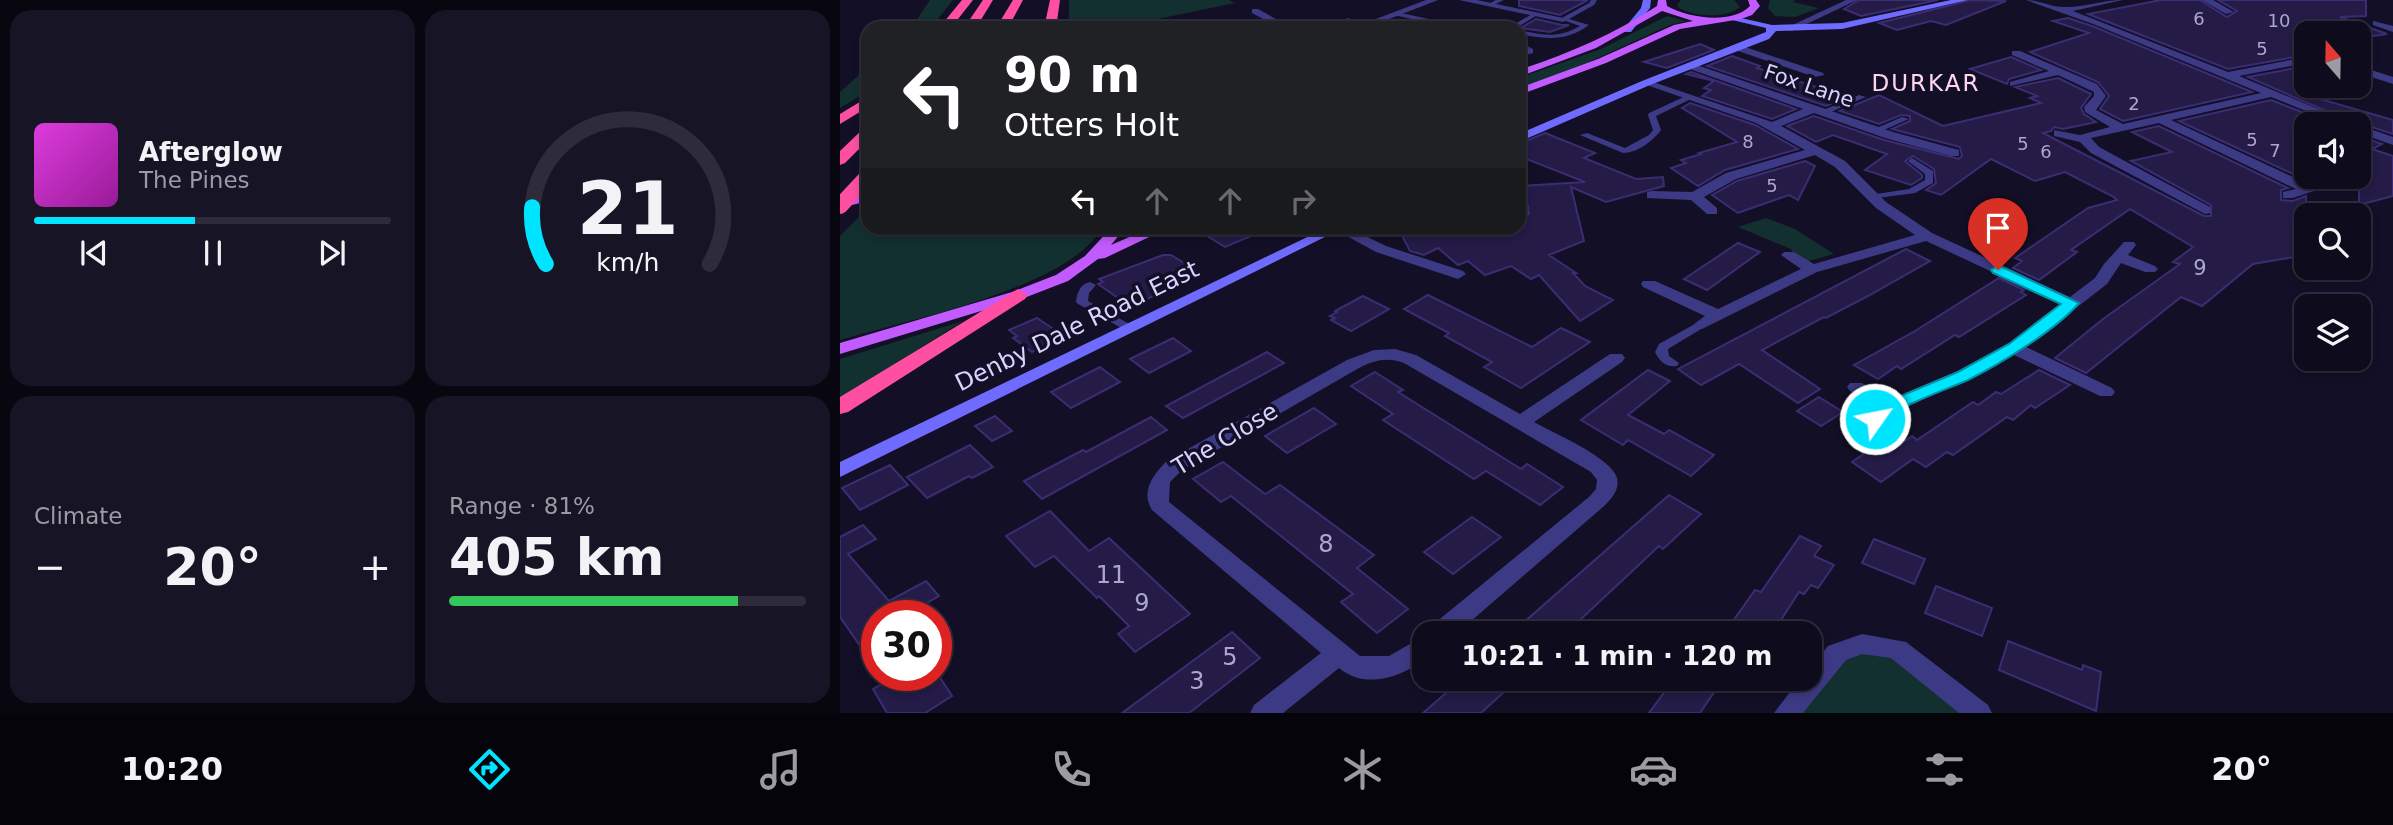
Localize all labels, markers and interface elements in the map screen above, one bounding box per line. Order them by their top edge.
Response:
house number: 6 [2193,8,2205,29]
house number: 10 [2268,10,2290,31]
north arrow [2294,21,2371,98]
map controls [2294,21,2371,371]
house number: 5 [2256,38,2268,59]
text: 90 m [1004,47,1140,104]
icon: left [889,49,980,140]
street label: Fox Lane [1761,59,1857,113]
district label: DURKAR [1872,70,1980,96]
house number: 2 [2128,93,2140,114]
text: Otters Holt [1004,106,1179,144]
button: sound [2294,112,2371,189]
house number: 5 [2246,129,2258,150]
house number: 8 [1742,131,1754,152]
house number: 5 [2017,133,2029,154]
text: Afterglow [139,137,283,167]
house number: 7 [2269,140,2281,161]
house number: 6 [2040,141,2052,162]
text: 21 [577,166,678,251]
text: The Pines [139,167,250,193]
house number: 5 [1766,175,1778,196]
icon: left [1065,182,1103,220]
icon: ahead [1138,182,1176,220]
icon: ahead [1211,182,1249,220]
icon: right [1284,182,1322,220]
pin [1968,198,2028,270]
button: search [2294,203,2371,280]
icon: arrive [1979,209,2017,247]
icon: previous [75,234,113,272]
icon: pause [194,234,232,272]
icon: next [313,234,351,272]
text: km/h [596,248,659,277]
street label: Denby Dale Road East [951,255,1203,397]
house number: 9 [2193,256,2207,280]
button: layers [2294,294,2371,371]
position arrow [1838,382,1912,456]
street label: The Close [1167,397,1283,482]
text: Range · 81% [449,493,595,519]
text: Climate [34,503,123,529]
text: 405 km [449,527,664,587]
house number: 8 [1318,530,1334,558]
text: 20° [163,537,262,597]
text: − [34,545,66,589]
text: + [359,545,391,589]
house number: 11 [1096,561,1126,589]
house number: 9 [1134,589,1150,617]
speed limit sign: 30 [861,600,952,691]
text: 10:21 · 1 min · 120 m [1462,641,1772,671]
house number: 5 [1222,643,1238,671]
house number: 3 [1189,667,1205,695]
icon: directions [465,745,514,794]
icon: music [756,745,805,794]
icon: phone [1047,745,1096,794]
icon: climate [1338,745,1387,794]
icon: car [1629,745,1678,794]
icon: filters [1920,745,1969,794]
text: 10:20 [121,750,223,788]
text: 20° [2211,750,2272,788]

